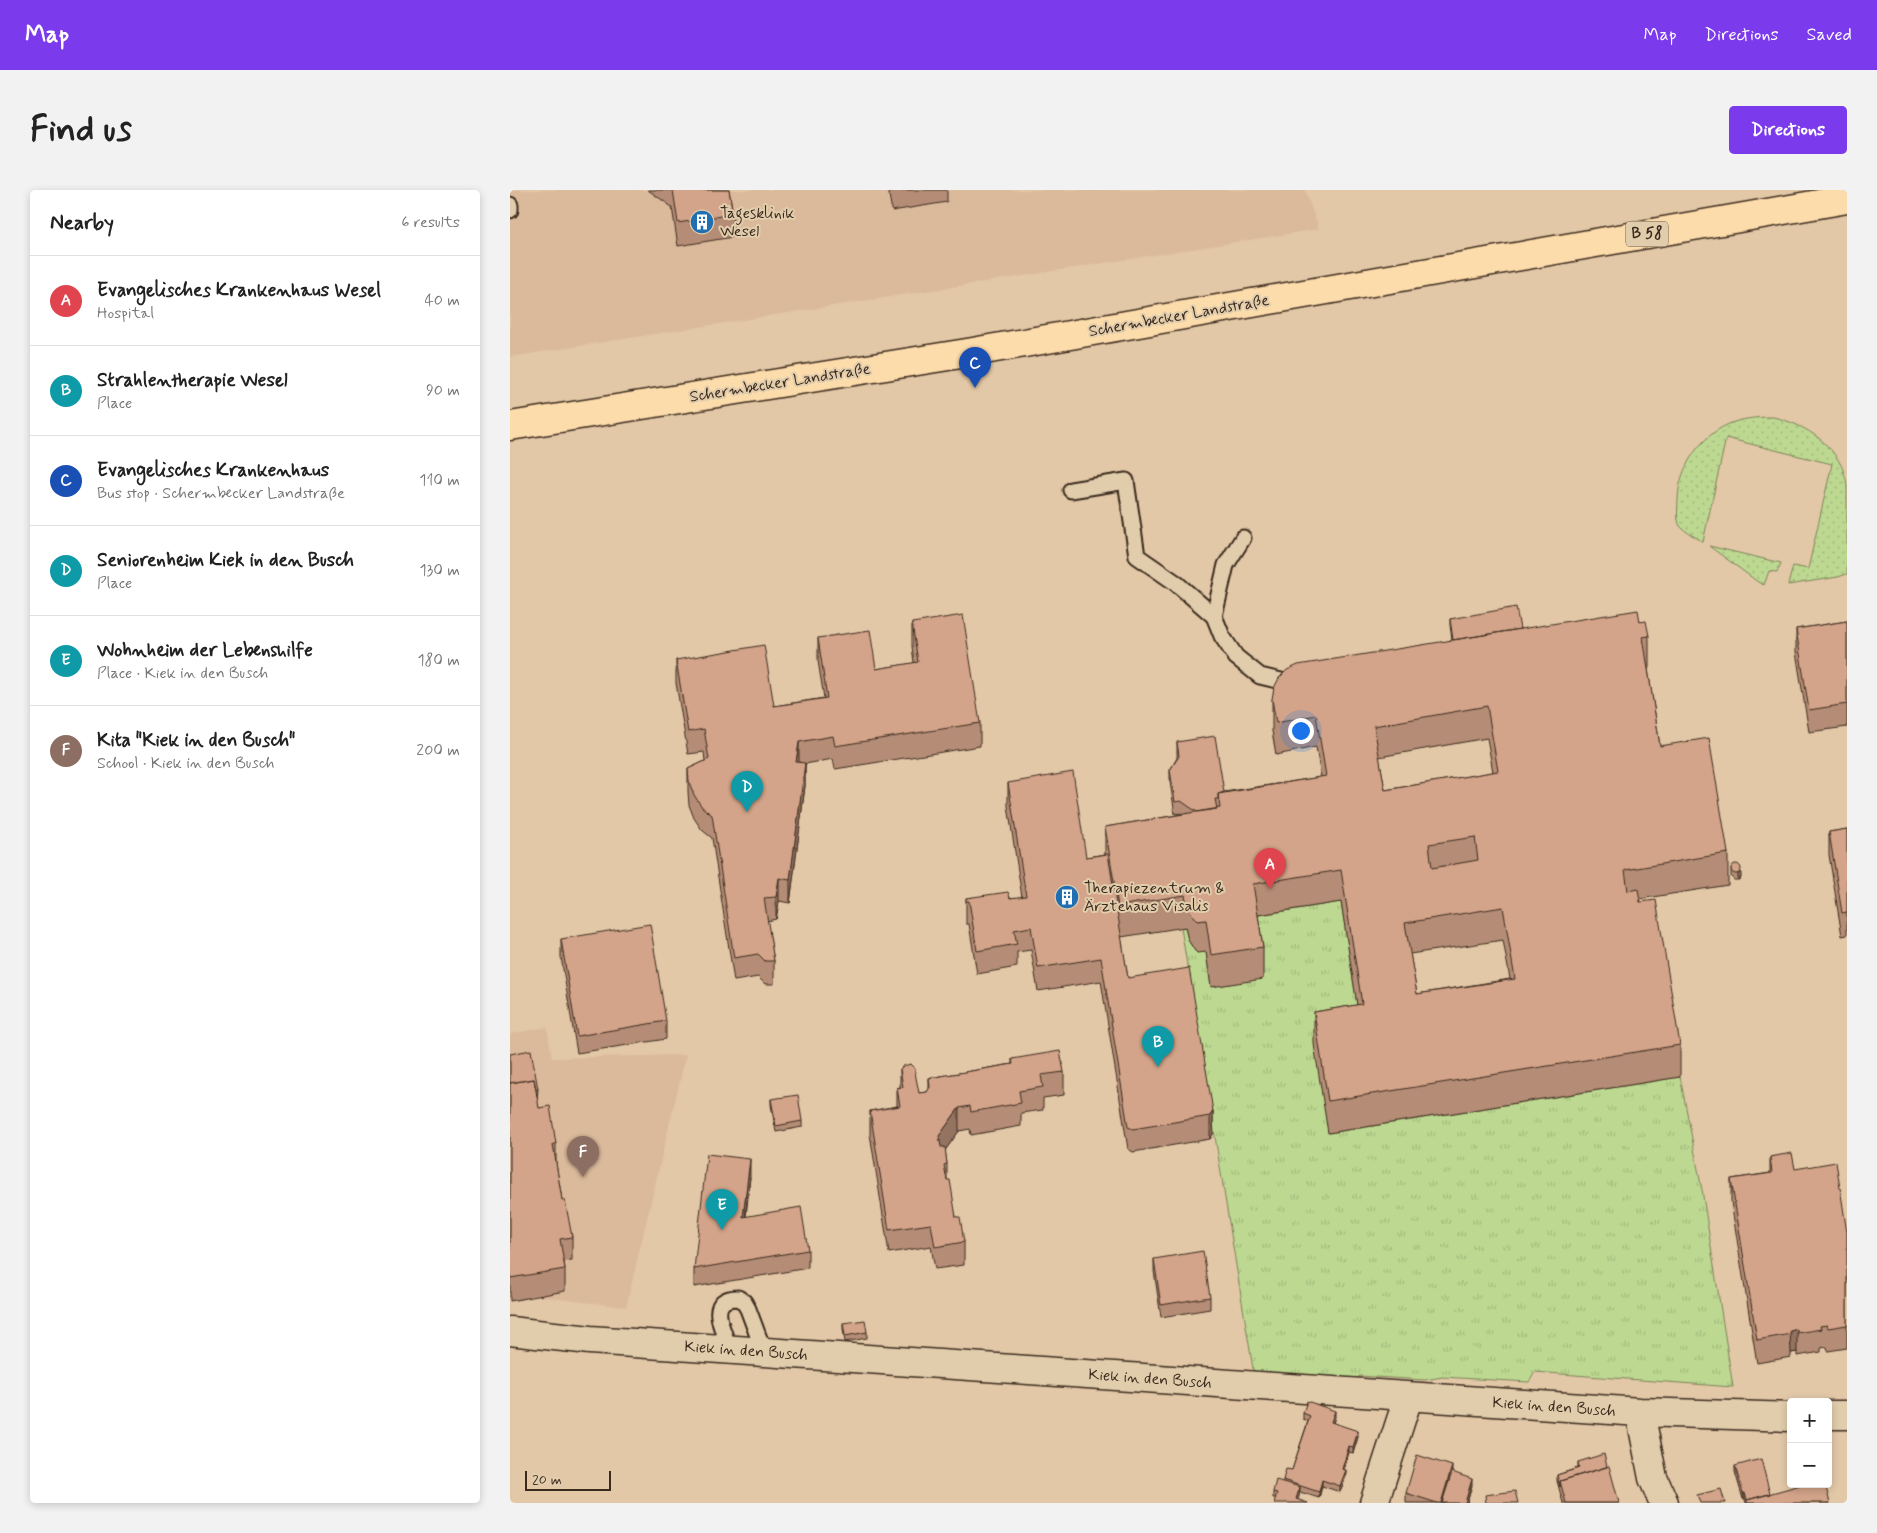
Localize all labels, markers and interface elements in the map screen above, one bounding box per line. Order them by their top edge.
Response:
text: Map [25,20,69,51]
text: Map [1644,23,1677,47]
text: Directions [1705,23,1779,47]
text: Saved [1807,23,1852,47]
button: Directions [1729,106,1847,154]
text: Find us [30,107,132,153]
place label: Tagesklinik Wesel [720,203,794,242]
text: Nearby [50,209,114,237]
building icon: Tagesklinik Wesel [689,209,715,235]
text: 6 results [401,212,460,233]
road number: B 58 [1626,222,1668,246]
text: Evangelisches Krankenhaus Wesel [97,278,381,303]
text: A [61,290,71,311]
text: 40 m [424,290,460,311]
street label: Schermbecker Landstraße [1087,290,1271,342]
text: Hospital [97,303,154,324]
pin: C [959,347,991,388]
street label: Schermbecker Landstraße [688,358,872,408]
text: Strahlentherapie Wesel [97,368,288,393]
text: B [61,380,71,401]
text: 90 m [426,380,460,401]
text: Place [97,393,132,414]
text: Evangelisches Krankenhaus [97,458,329,483]
text: C [60,470,72,491]
text: 110 m [419,470,460,491]
text: Bus stop · Schermbecker Landstraße [97,483,345,504]
text: Seniorenheim Kiek in den Busch [97,548,354,573]
text: D [60,560,72,581]
text: 130 m [419,560,460,581]
text: Place [97,573,132,594]
text: Wohnheim der Lebenshilfe [97,638,313,663]
text: E [61,650,71,671]
text: 180 m [417,650,460,671]
text: Place · Kiek in den Busch [97,663,268,684]
your location [1288,718,1314,744]
text: Kita "Kiek in den Busch" [97,728,295,753]
text: F [62,740,70,761]
text: 200 m [416,740,460,761]
text: School · Kiek in den Busch [97,753,274,774]
pin: D [731,771,763,812]
pin: A [1254,848,1286,889]
place label: Therapiezentrum & Ärztehaus Visalis [1084,878,1224,917]
building icon: Therapiezentrum & Ärztehaus Visalis [1054,884,1080,910]
pin: B [1142,1026,1174,1067]
pin: F [567,1136,599,1177]
pin: E [706,1189,738,1230]
street label: Kiek in den Busch [684,1336,808,1366]
street label: Kiek in den Busch [1088,1364,1212,1394]
street label: Kiek in den Busch [1492,1392,1616,1422]
map controls [1787,1398,1832,1488]
button: + [1787,1398,1832,1443]
button: − [1787,1443,1832,1488]
scale bar [525,1468,611,1491]
text: 20 m [532,1471,562,1489]

